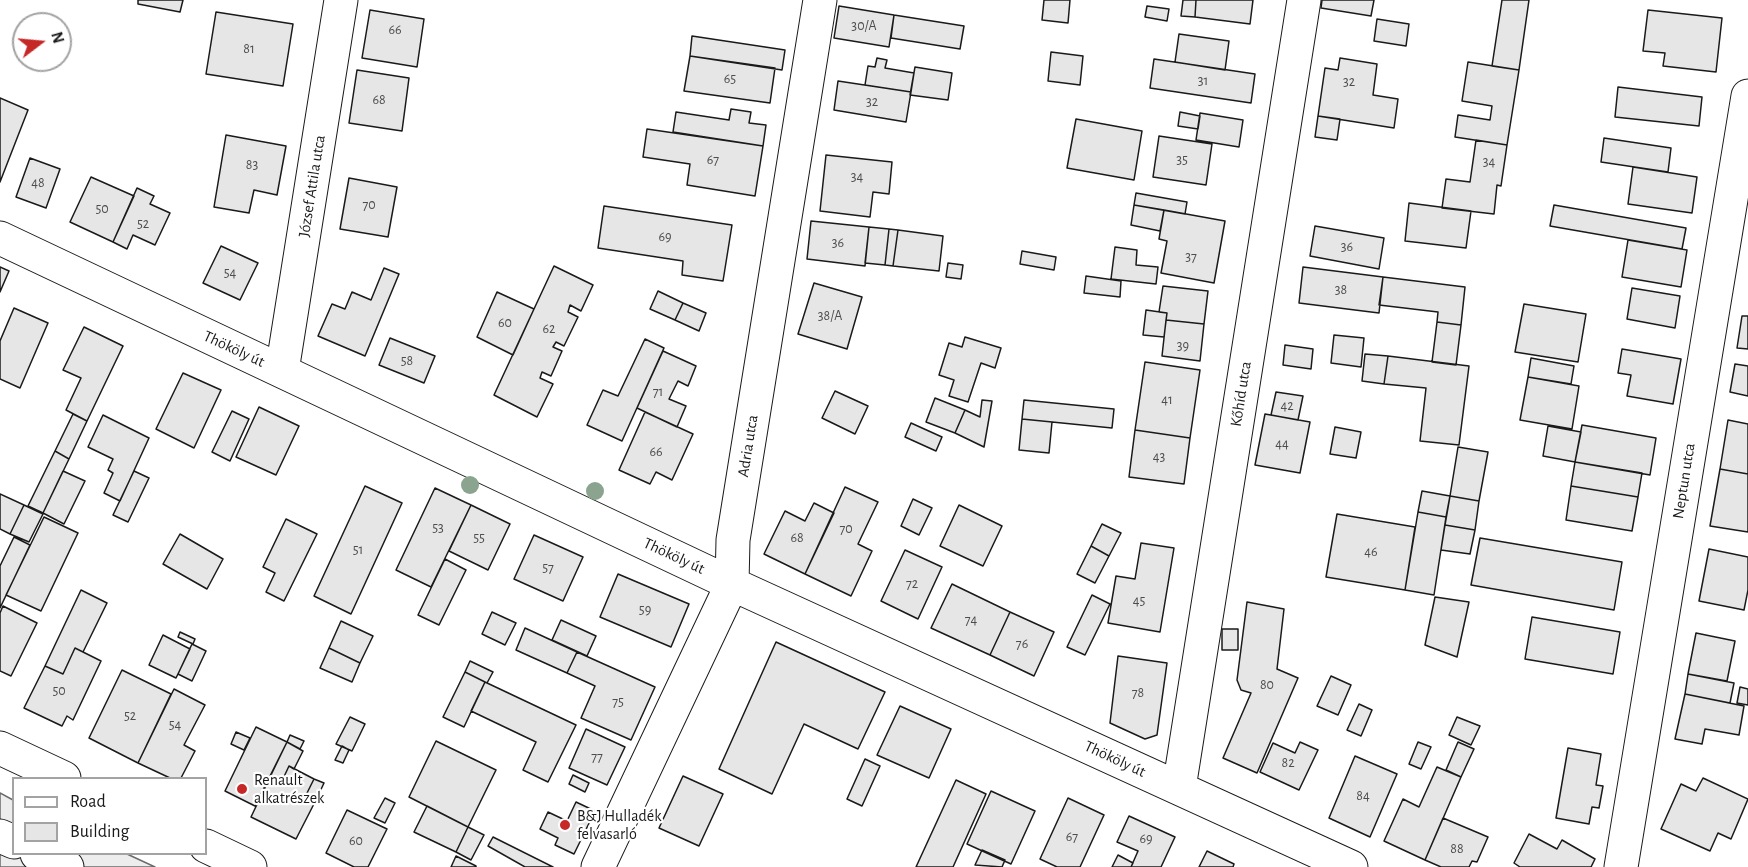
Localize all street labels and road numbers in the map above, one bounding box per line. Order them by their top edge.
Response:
street label: József Attila utca [294,134,330,238]
street label: Thököly út [200,326,268,372]
street label: Kőhíd utca [1226,360,1256,428]
street label: Adria utca [734,414,762,478]
street label: Neptun utca [1669,442,1699,520]
street label: Thököly út [640,533,708,579]
street label: Thököly út [1081,736,1149,782]

